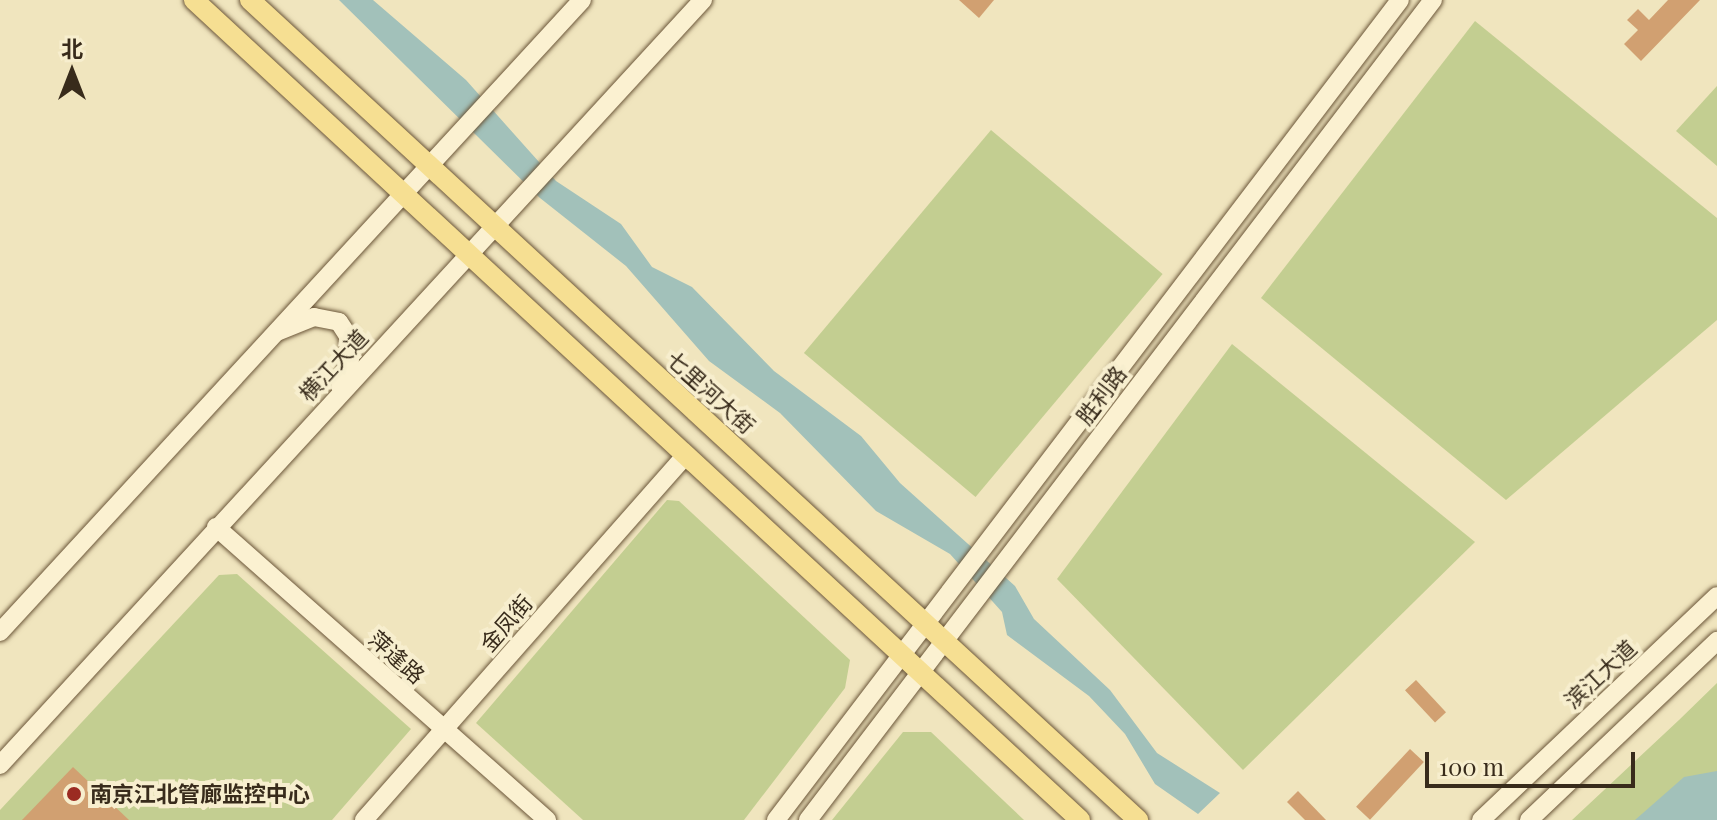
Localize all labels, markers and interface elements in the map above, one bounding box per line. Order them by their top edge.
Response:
north arrow [32,32,112,112]
text: 北 [61,33,83,63]
street label: 横江大道 [293,324,373,406]
street label: 七里河大街 [661,345,761,439]
street label: 胜利路 [1071,361,1131,429]
street label: 金凤街 [474,589,538,657]
street label: 萍逢路 [364,625,430,689]
street label: 滨江大道 [1559,634,1641,714]
scale bar [1429,736,1639,786]
text: 100 m [1439,750,1504,782]
place label: 南京江北管廊监控中心 [90,781,310,807]
marker: 南京江北管廊监控中心 [65,785,83,803]

